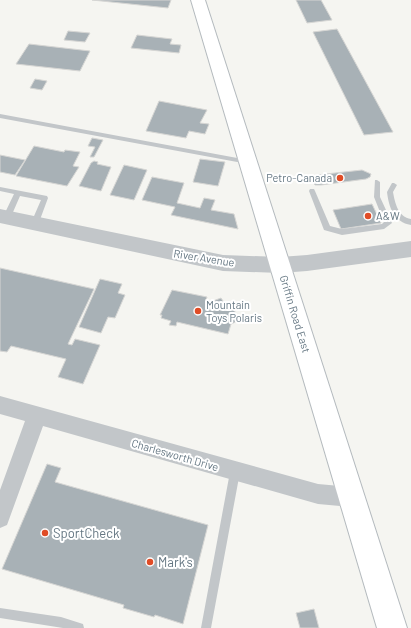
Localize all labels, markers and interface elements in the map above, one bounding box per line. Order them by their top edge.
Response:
place label: Petro-Canada [266,171,332,184]
marker: Petro-Canada [335,173,345,183]
place label: A&W [376,209,400,222]
marker: A&W [363,211,373,221]
street label: River Avenue [173,246,236,269]
street label: Griffin Road East [278,274,313,354]
place label: Mountain Toys Polaris [206,298,262,324]
marker: Mountain Toys Polaris [193,306,203,316]
street label: Charlesworth Drive [130,436,220,473]
place label: SportCheck [53,525,120,541]
marker: SportCheck [40,528,50,538]
place label: Mark's [158,554,193,570]
marker: Mark's [145,557,155,567]

